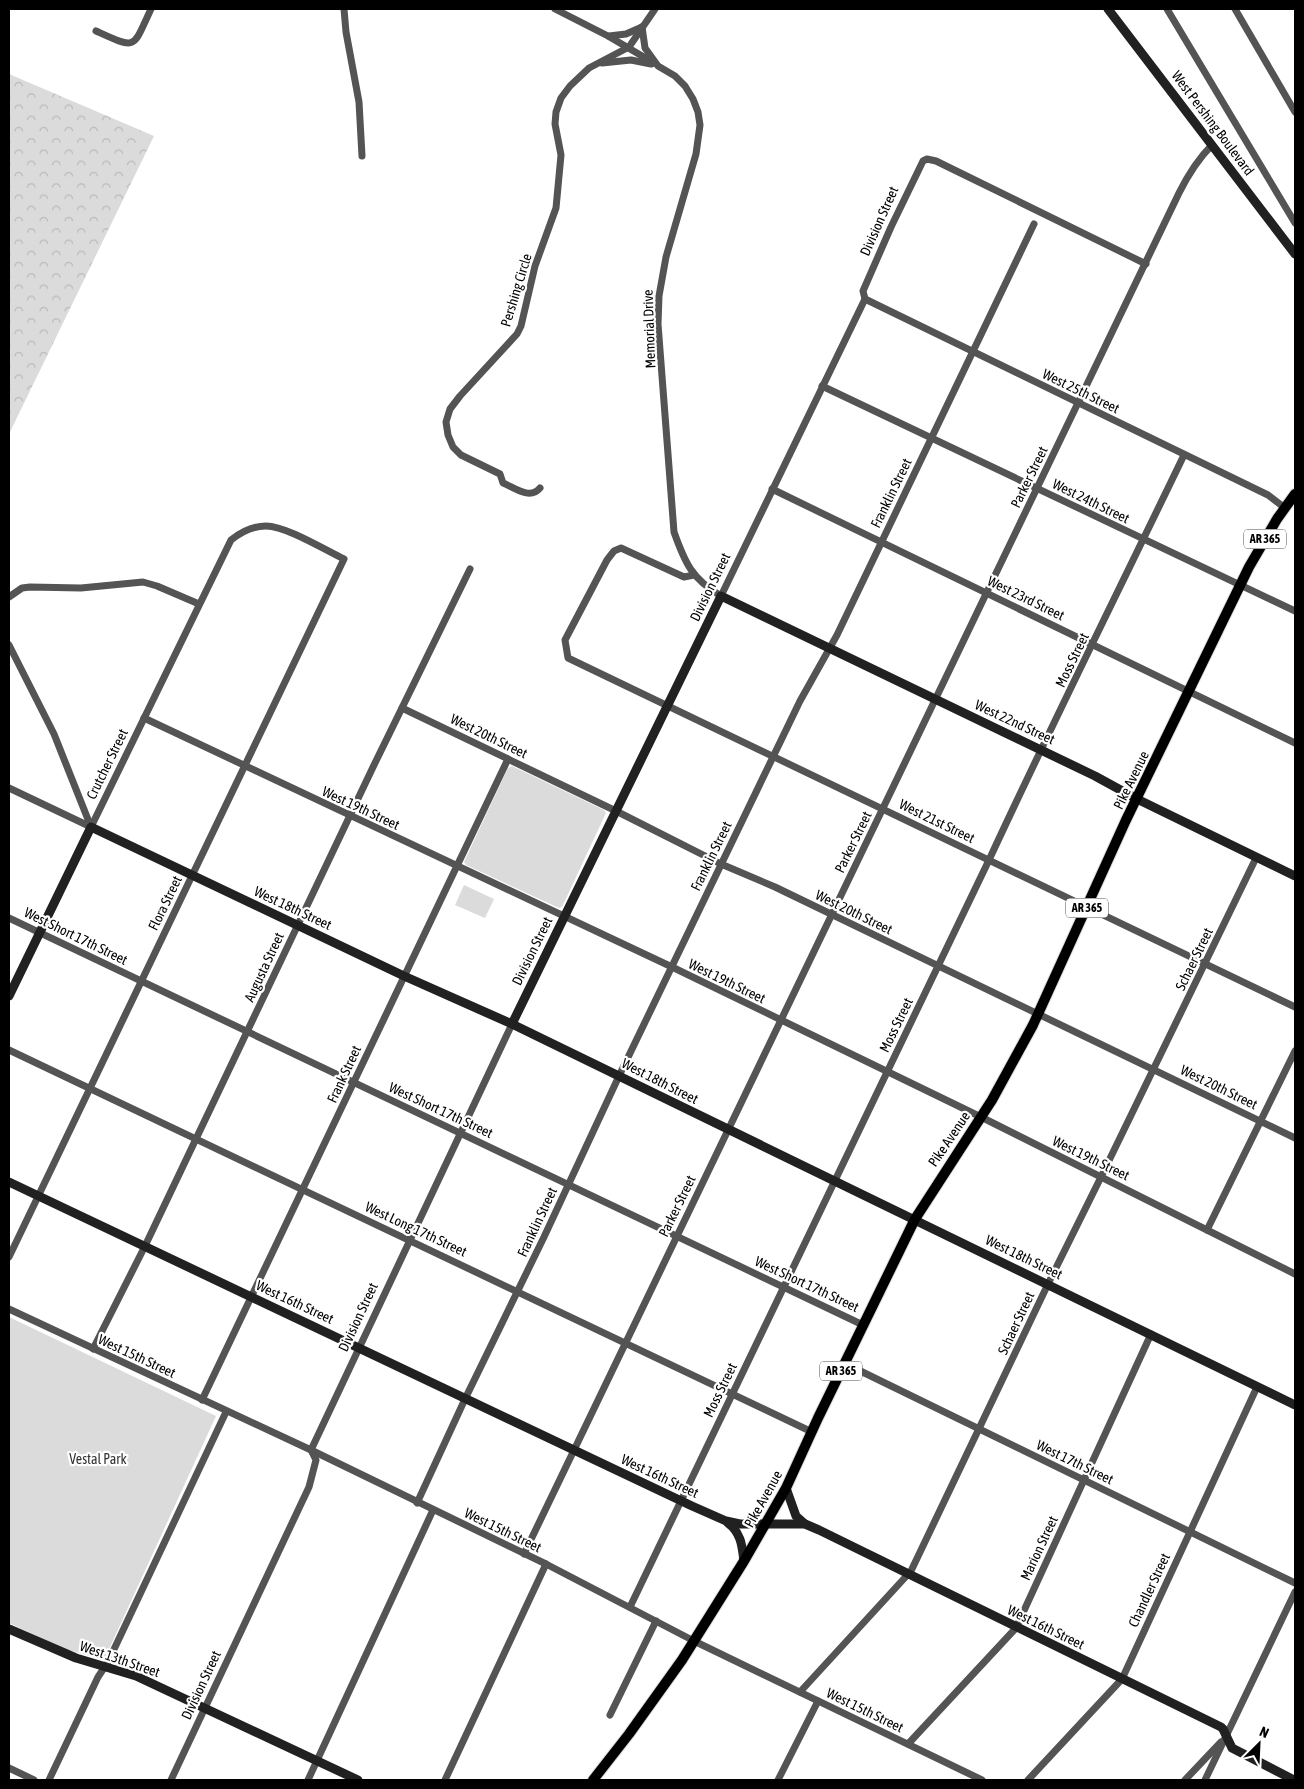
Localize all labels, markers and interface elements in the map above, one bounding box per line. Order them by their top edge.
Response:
street label: West Pershing Boulevard [1169,68,1257,178]
street label: Division Street [857,184,901,258]
street label: Pershing Circle [497,251,535,329]
street label: Memorial Drive [640,289,658,369]
street label: West 25th Street [1040,365,1122,417]
street label: Parker Street [1007,444,1051,510]
street label: Franklin Street [867,456,915,530]
street label: West 24th Street [1050,475,1132,527]
road number: AR 365 [1244,530,1286,548]
street label: Division Street [687,550,733,624]
street label: West 23rd Street [985,572,1067,624]
street label: Moss Street [1052,630,1092,690]
street label: West 22nd Street [973,697,1057,747]
street label: West 20th Street [448,710,530,762]
street label: Crutcher Street [83,726,131,802]
street label: Pike Avenue [1110,748,1152,812]
street label: West 19th Street [320,783,402,833]
street label: West 21st Street [897,796,977,846]
street label: Parker Street [831,809,875,875]
street label: Franklin Street [687,819,735,893]
street label: Flora Street [145,873,185,933]
street label: West 18th Street [252,883,334,933]
street label: West 20th Street [813,886,895,938]
road number: AR 365 [1066,898,1108,918]
street label: West Short 17th Street [22,904,130,968]
street label: Division Street [509,914,555,988]
street label: Schaer Street [1172,925,1216,993]
street label: Augusta Street [241,930,287,1004]
street label: West 19th Street [686,955,768,1007]
street label: Moss Street [876,995,916,1055]
street label: Frank Street [324,1043,364,1105]
street label: West 18th Street [619,1055,701,1107]
street label: West 20th Street [1178,1061,1260,1113]
street label: West Short 17th Street [387,1079,495,1141]
street label: Pike Avenue [925,1109,973,1169]
street label: West 19th Street [1050,1132,1132,1184]
street label: Parker Street [655,1173,699,1239]
street label: Franklin Street [514,1185,560,1259]
street label: West Long 17th Street [363,1198,469,1260]
street label: West 18th Street [983,1231,1065,1283]
street label: West Short 17th Street [753,1253,861,1315]
street label: West 16th Street [254,1277,336,1327]
street label: Division Street [335,1280,381,1354]
street label: Schaer Street [994,1289,1038,1357]
street label: West 15th Street [96,1331,178,1381]
street label: Moss Street [700,1360,740,1420]
road number: AR 365 [820,1362,862,1380]
street label: West 17th Street [1034,1436,1116,1488]
park label: Vestal Park [69,1451,127,1467]
street label: West 16th Street [619,1451,701,1501]
street label: Pike Avenue [741,1468,785,1530]
street label: West 15th Street [462,1504,544,1556]
street label: Marion Street [1017,1513,1061,1583]
street label: Chandler Street [1125,1550,1173,1630]
street label: West 16th Street [1005,1601,1087,1653]
street label: West 13th Street [78,1638,162,1680]
street label: Division Street [178,1648,224,1722]
street label: West 15th Street [824,1684,906,1736]
north arrow [1234,1719,1284,1769]
text: N [1257,1723,1271,1741]

